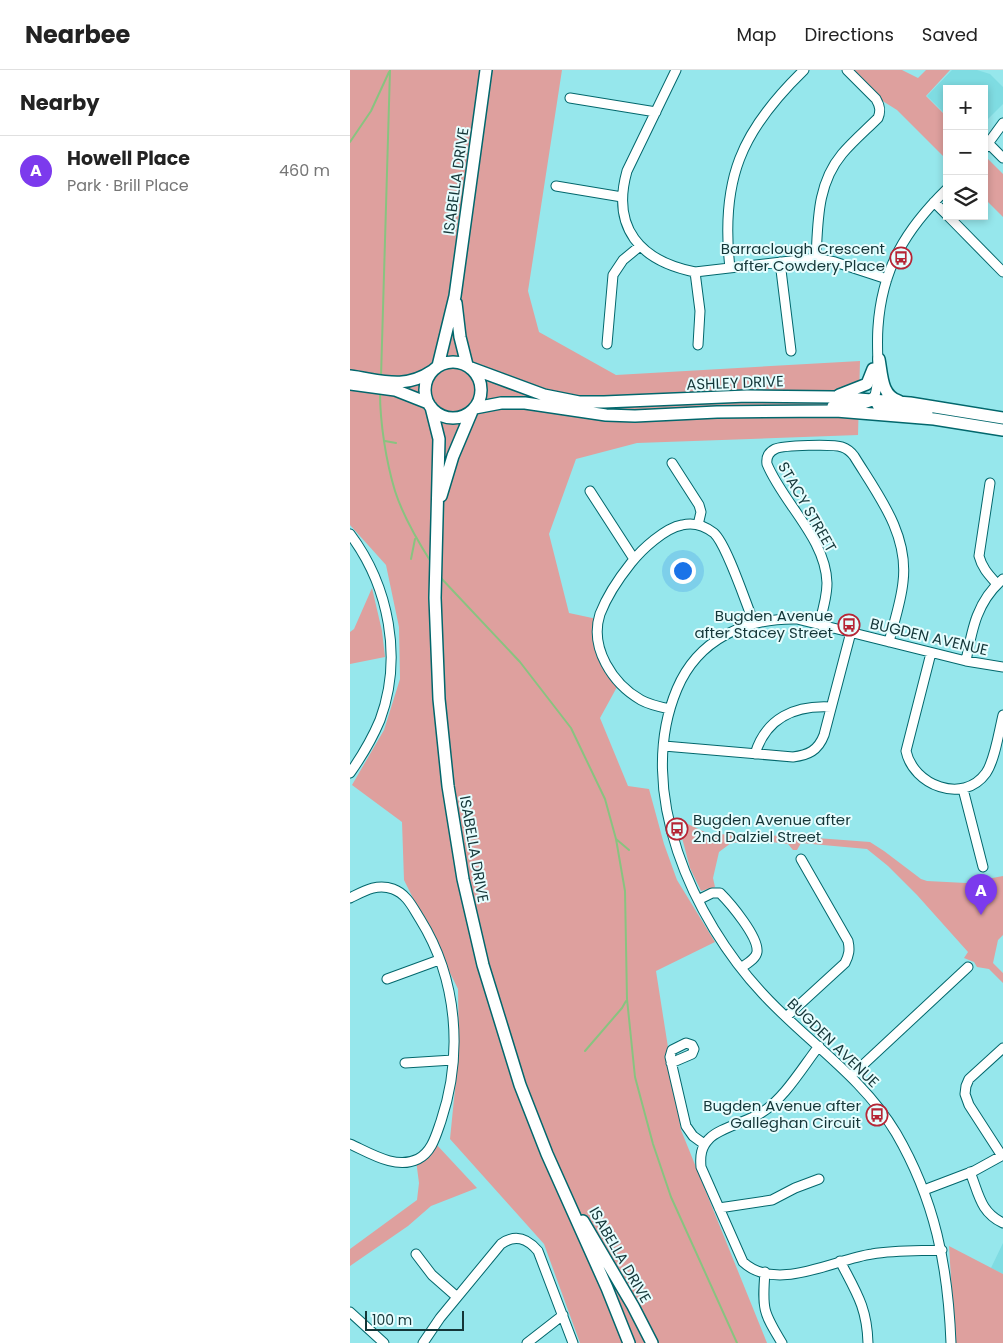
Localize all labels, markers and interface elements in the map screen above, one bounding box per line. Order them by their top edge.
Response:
text: Nearbee [25,18,130,51]
text: Map [737,22,776,47]
text: Directions [804,22,894,47]
text: Saved [922,22,978,47]
map controls [943,85,988,220]
button: + [943,85,988,130]
text: Nearby [20,88,100,117]
street label: ISABELLA DRIVE [438,126,473,236]
button: − [943,130,988,175]
text: Howell Place [67,145,190,172]
text: A [30,159,42,182]
text: 460 m [279,159,330,182]
text: Park · Brill Place [67,174,189,197]
button: layers [943,175,988,220]
place label: Barraclough Crescent after Cowdery Place [721,238,885,276]
bus stop icon: Barraclough Crescent after Cowdery Place [889,246,913,270]
street label: ASHLEY DRIVE [686,370,784,395]
street label: STACY STREET [773,458,842,556]
your location [670,558,696,584]
place label: Bugden Avenue after Stacey Street [694,605,833,643]
bus stop icon: Bugden Avenue after Stacey Street [837,613,861,637]
street label: BUGDEN AVENUE [868,613,990,660]
street label: ISABELLA DRIVE [455,794,494,904]
place label: Bugden Avenue after 2nd Dalziel Street [693,809,851,847]
bus stop icon: Bugden Avenue after 2nd Dalziel Street [665,817,689,841]
pin: A [965,874,997,915]
street label: BUGDEN AVENUE [783,993,884,1092]
place label: Bugden Avenue after Galleghan Circuit [703,1095,861,1133]
bus stop icon: Bugden Avenue after Galleghan Circuit [865,1103,889,1127]
street label: ISABELLA DRIVE [584,1203,656,1307]
scale bar [365,1308,464,1331]
text: 100 m [372,1310,412,1330]

